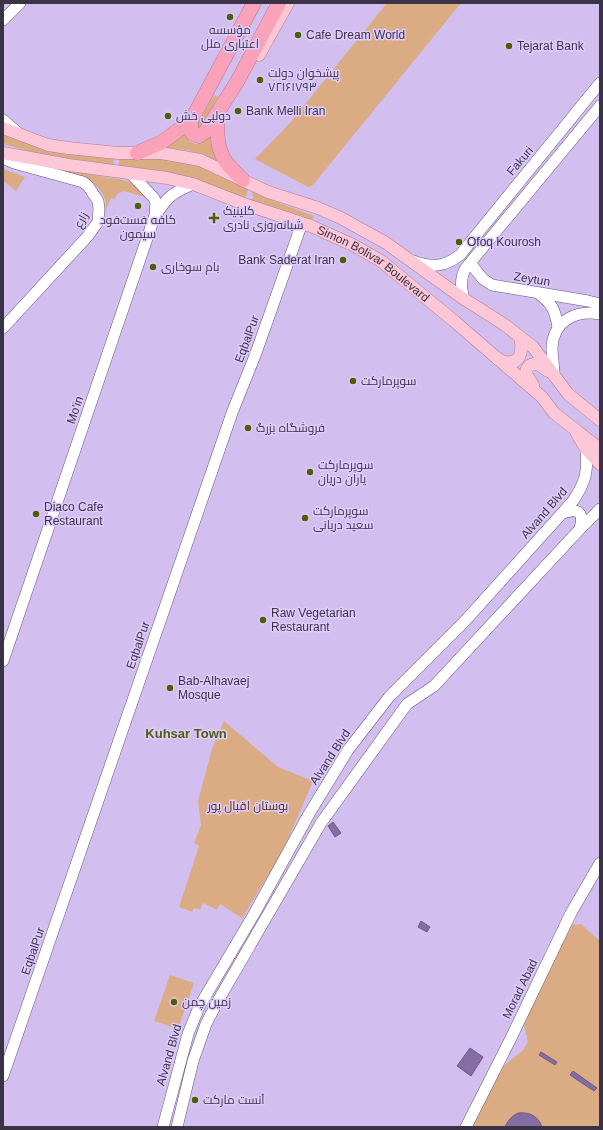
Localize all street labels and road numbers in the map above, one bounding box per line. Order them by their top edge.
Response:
street label: Fakuri [504,144,536,178]
street label: زارع [71,209,92,231]
street label: Simon Bolivar Boulevard [315,223,432,305]
street label: Zeytun [513,269,551,289]
street label: EqbalPur [232,313,262,365]
street label: Mo'in [64,394,86,426]
street label: Alvand Blvd [518,484,570,542]
street label: EqbalPur [123,619,153,671]
street label: Alvand Blvd [307,727,353,787]
street label: EqbalPur [18,925,48,977]
street label: Morad Abad [500,957,540,1021]
street label: Alvand Blvd [154,1023,184,1087]

